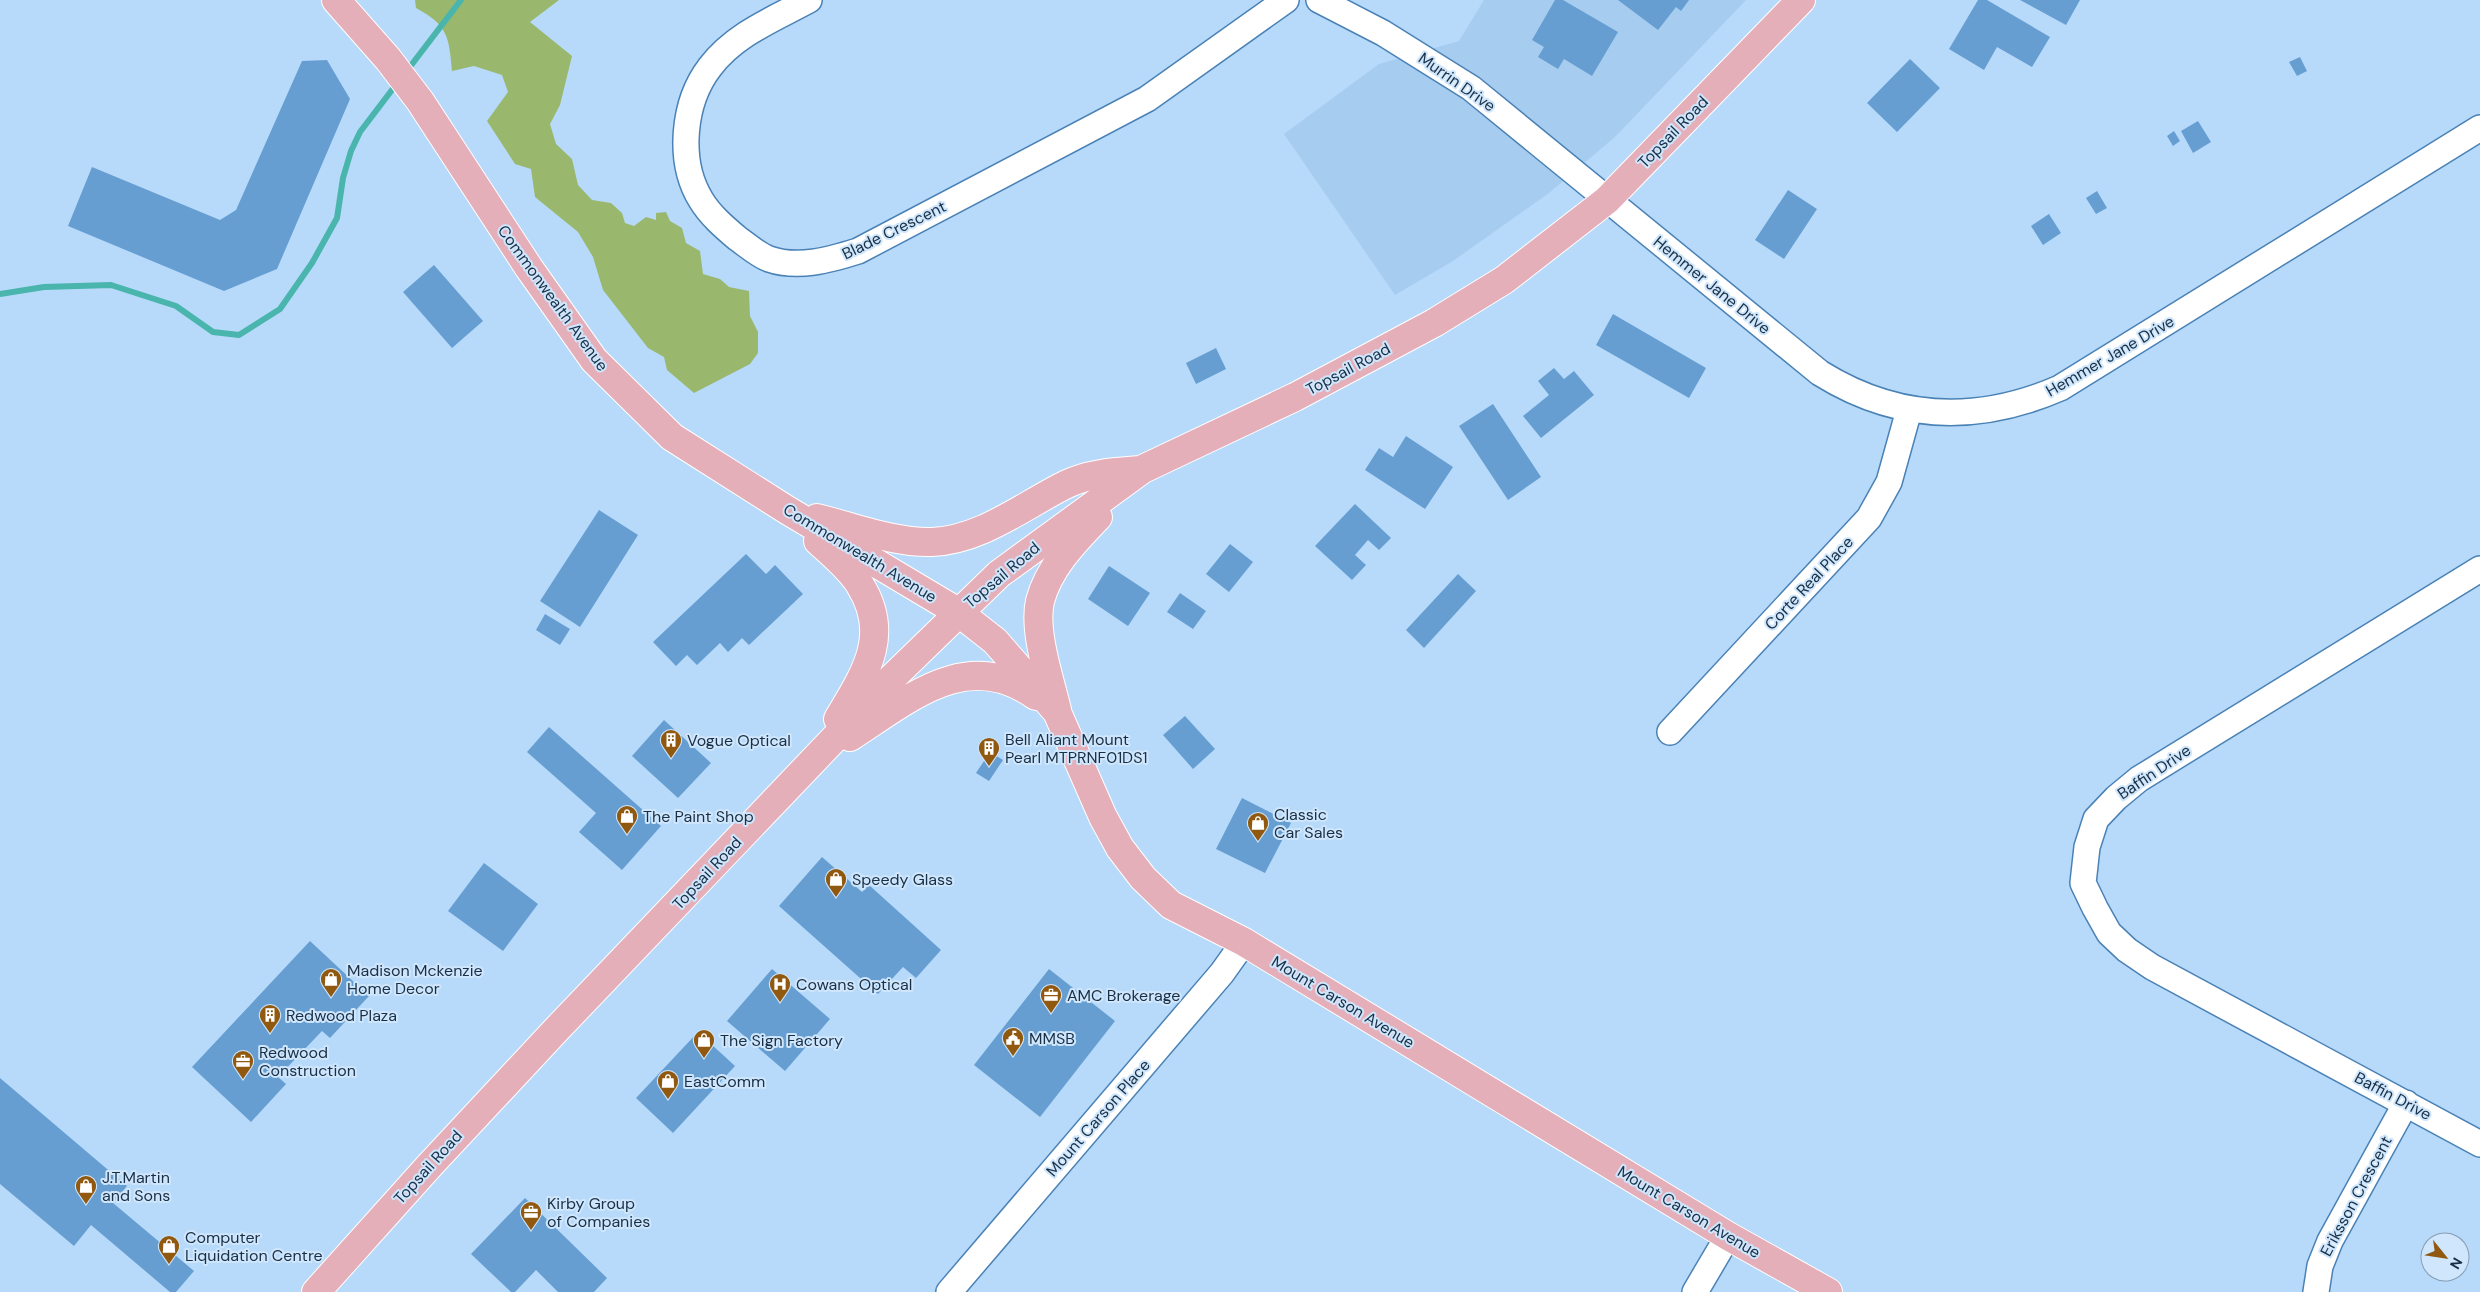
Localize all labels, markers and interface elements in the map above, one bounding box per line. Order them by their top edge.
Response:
street label: Murrin Drive [1414,48,1500,116]
street label: Topsail Road [1633,91,1713,173]
street label: Blade Crescent [839,196,949,264]
street label: Commonwealth Avenue [493,221,613,375]
street label: Hemmer Jane Drive [1649,231,1775,339]
street label: Hemmer Jane Drive [2042,311,2178,401]
street label: Topsail Road [1302,338,1394,400]
street label: Commonwealth Avenue [779,499,941,607]
street label: Corte Real Place [1760,532,1858,634]
street label: Topsail Road [960,537,1044,613]
building icon: Vogue Optical [659,728,683,759]
place label: Bell Aliant Mount Pearl MTPRNF01DS1 [1005,729,1147,768]
place label: Vogue Optical [687,730,791,751]
building icon: Bell Aliant Mount Pearl MTPRNF01DS1 [977,736,1001,767]
street label: Baffin Drive [2113,740,2195,804]
shop icon: The Paint Shop [615,804,639,835]
place label: Classic Car Sales [1274,804,1343,843]
place label: The Paint Shop [643,806,754,827]
shop icon: Classic Car Sales [1246,811,1270,842]
street label: Topsail Road [668,832,746,914]
shop icon: Speedy Glass [824,867,848,898]
place label: Speedy Glass [852,869,953,890]
street label: Mount Carson Avenue [1268,951,1418,1053]
place label: Madison Mckenzie Home Decor [347,960,483,999]
shop icon: Madison Mckenzie Home Decor [319,967,343,998]
hospital icon: Cowans Optical [768,972,792,1003]
place label: Cowans Optical [796,974,912,995]
office icon: AMC Brokerage [1039,983,1063,1014]
place label: AMC Brokerage [1067,985,1180,1006]
building icon: Redwood Plaza [258,1003,282,1034]
place label: Redwood Plaza [286,1005,397,1026]
public building icon: MMSB [1001,1026,1025,1057]
shop icon: The Sign Factory [692,1028,716,1059]
place label: MMSB [1029,1028,1075,1049]
place label: The Sign Factory [720,1030,843,1051]
place label: Redwood Construction [259,1042,356,1081]
office icon: Redwood Construction [231,1049,255,1080]
street label: Mount Carson Place [1041,1055,1155,1181]
street label: Baffin Drive [2351,1067,2435,1125]
shop icon: EastComm [656,1069,680,1100]
place label: EastComm [684,1071,765,1092]
street label: Topsail Road [389,1126,467,1208]
street label: Eriksson Crescent [2315,1132,2397,1260]
street label: Mount Carson Avenue [1614,1161,1764,1263]
place label: J.T.Martin and Sons [102,1167,170,1206]
shop icon: J.T.Martin and Sons [74,1174,98,1205]
place label: Kirby Group of Companies [547,1193,650,1232]
office icon: Kirby Group of Companies [519,1200,543,1231]
place label: Computer Liquidation Centre [185,1227,323,1266]
north arrow [2420,1232,2470,1282]
shop icon: Computer Liquidation Centre [157,1234,181,1265]
text: N [2446,1255,2467,1272]

